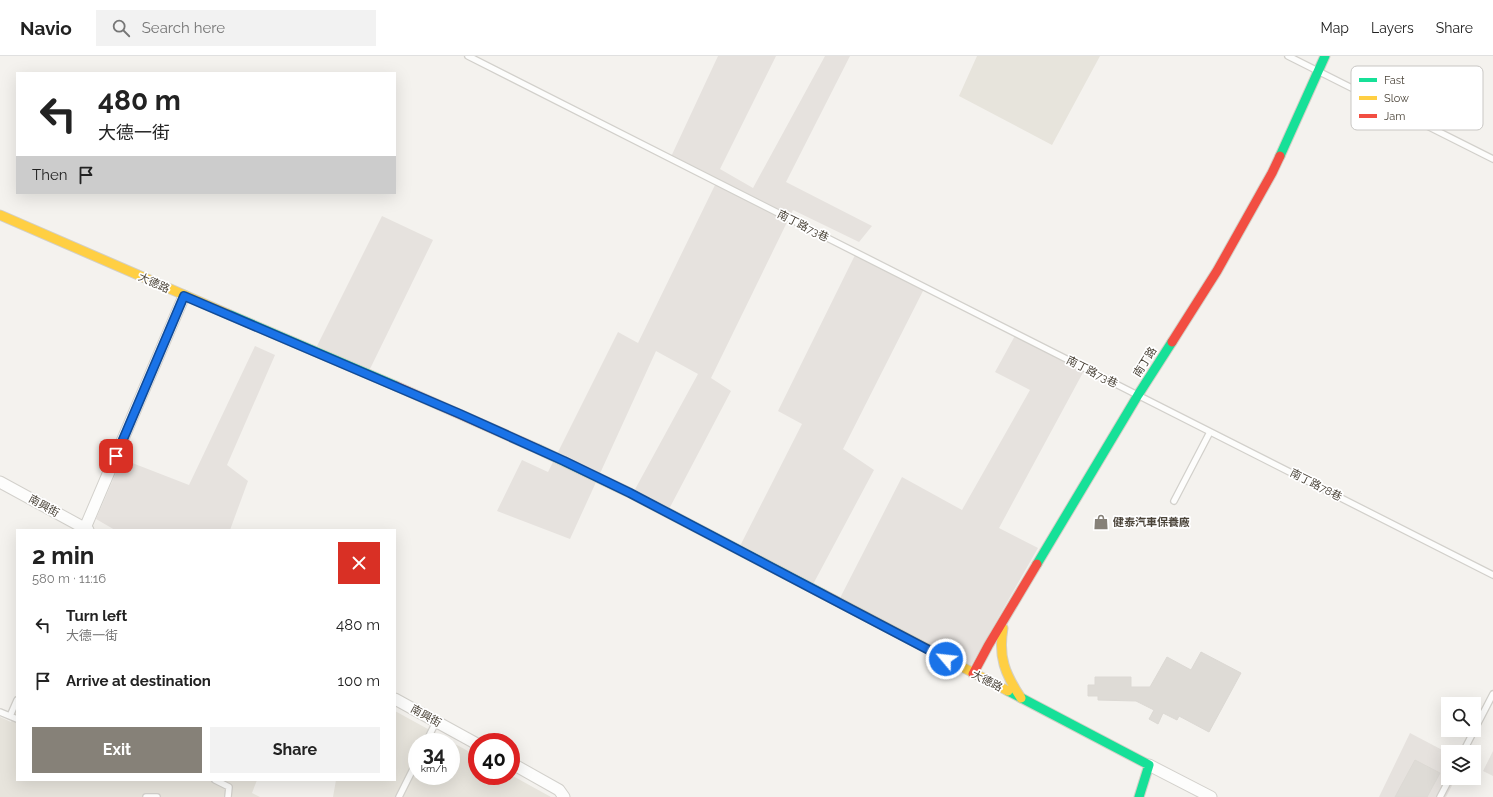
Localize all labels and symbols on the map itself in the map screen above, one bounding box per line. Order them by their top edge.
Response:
legend [1351,66,1483,130]
text: Fast [1384,74,1405,87]
text: Slow [1384,92,1409,105]
text: Jam [1384,110,1405,123]
street label: 南丁路73巷 [775,208,831,244]
street label: 大德路 [136,270,172,296]
street label: 南丁路 [1131,345,1159,379]
street label: 南丁路73巷 [1064,354,1120,390]
pin [99,439,133,473]
street label: 南丁路78巷 [1288,466,1344,504]
street label: 南興街 [26,492,62,520]
shop icon: 健泰汽車保養廠 [1092,513,1110,531]
place label: 健泰汽車保養廠 [1113,516,1190,529]
position arrow [925,638,967,680]
street label: 大德路 [969,668,1005,694]
street label: 南興街 [408,702,444,730]
speed limit sign: 40 [468,733,520,785]

